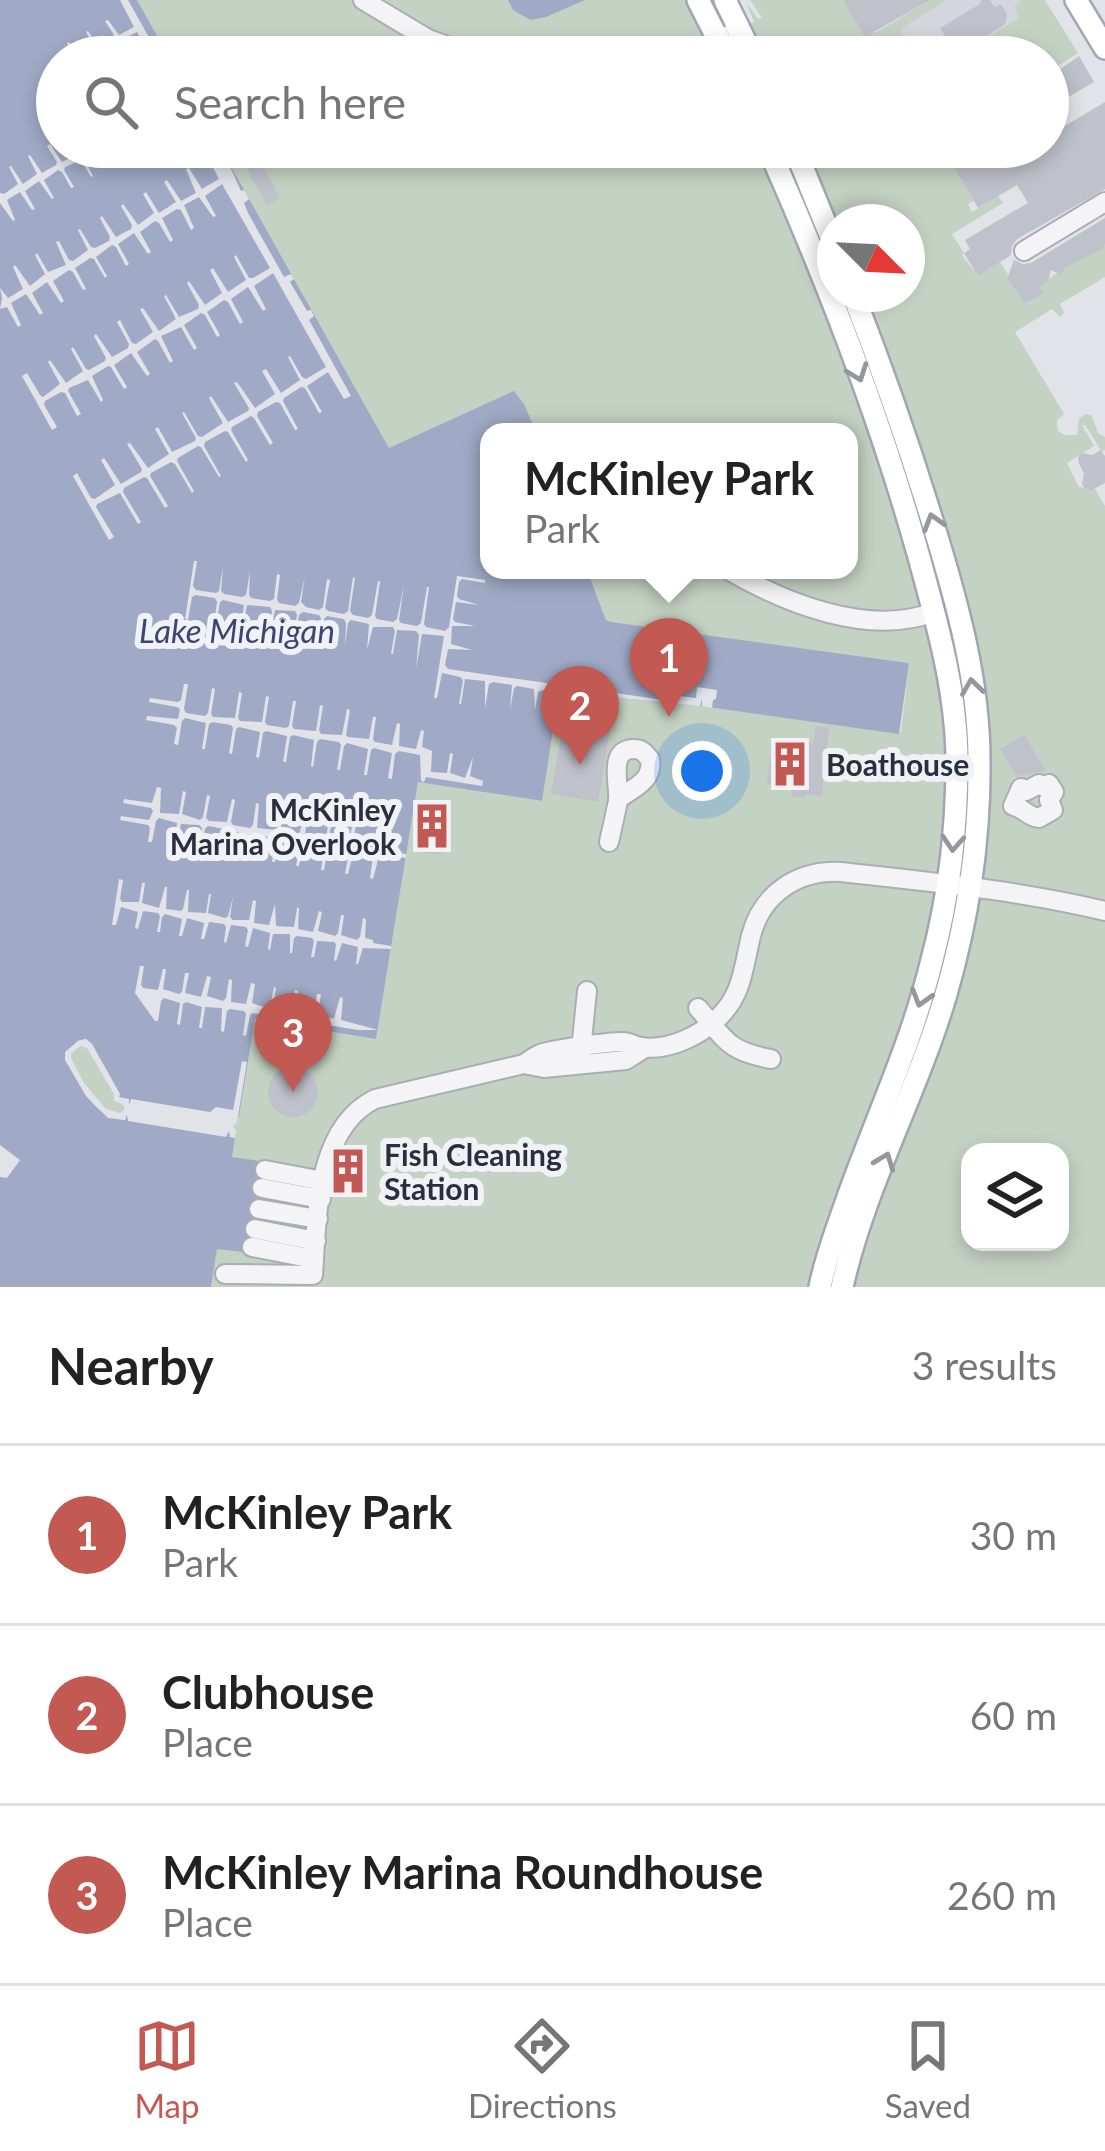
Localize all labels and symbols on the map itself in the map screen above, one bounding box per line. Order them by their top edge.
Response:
north arrow [817,204,925,312]
one-way arrow [844,361,868,382]
one-way arrow [922,512,947,533]
water label: Lake Michigan [139,610,335,650]
pin: 1 [630,618,708,717]
pin: 2 [541,666,619,765]
one-way arrow [960,677,986,697]
building icon: Boathouse [765,739,815,789]
your location [672,741,732,801]
place label: Boathouse [826,746,969,782]
place label: McKinley Marina Overlook [170,791,397,861]
building icon: McKinley Marina Overlook [407,801,457,851]
one-way arrow [940,834,966,853]
one-way arrow [910,987,935,1008]
pin: 3 [254,993,332,1092]
place label: Fish Cleaning Station [384,1136,562,1206]
building icon: Fish Cleaning Station [323,1146,373,1196]
one-way arrow [871,1151,895,1172]

